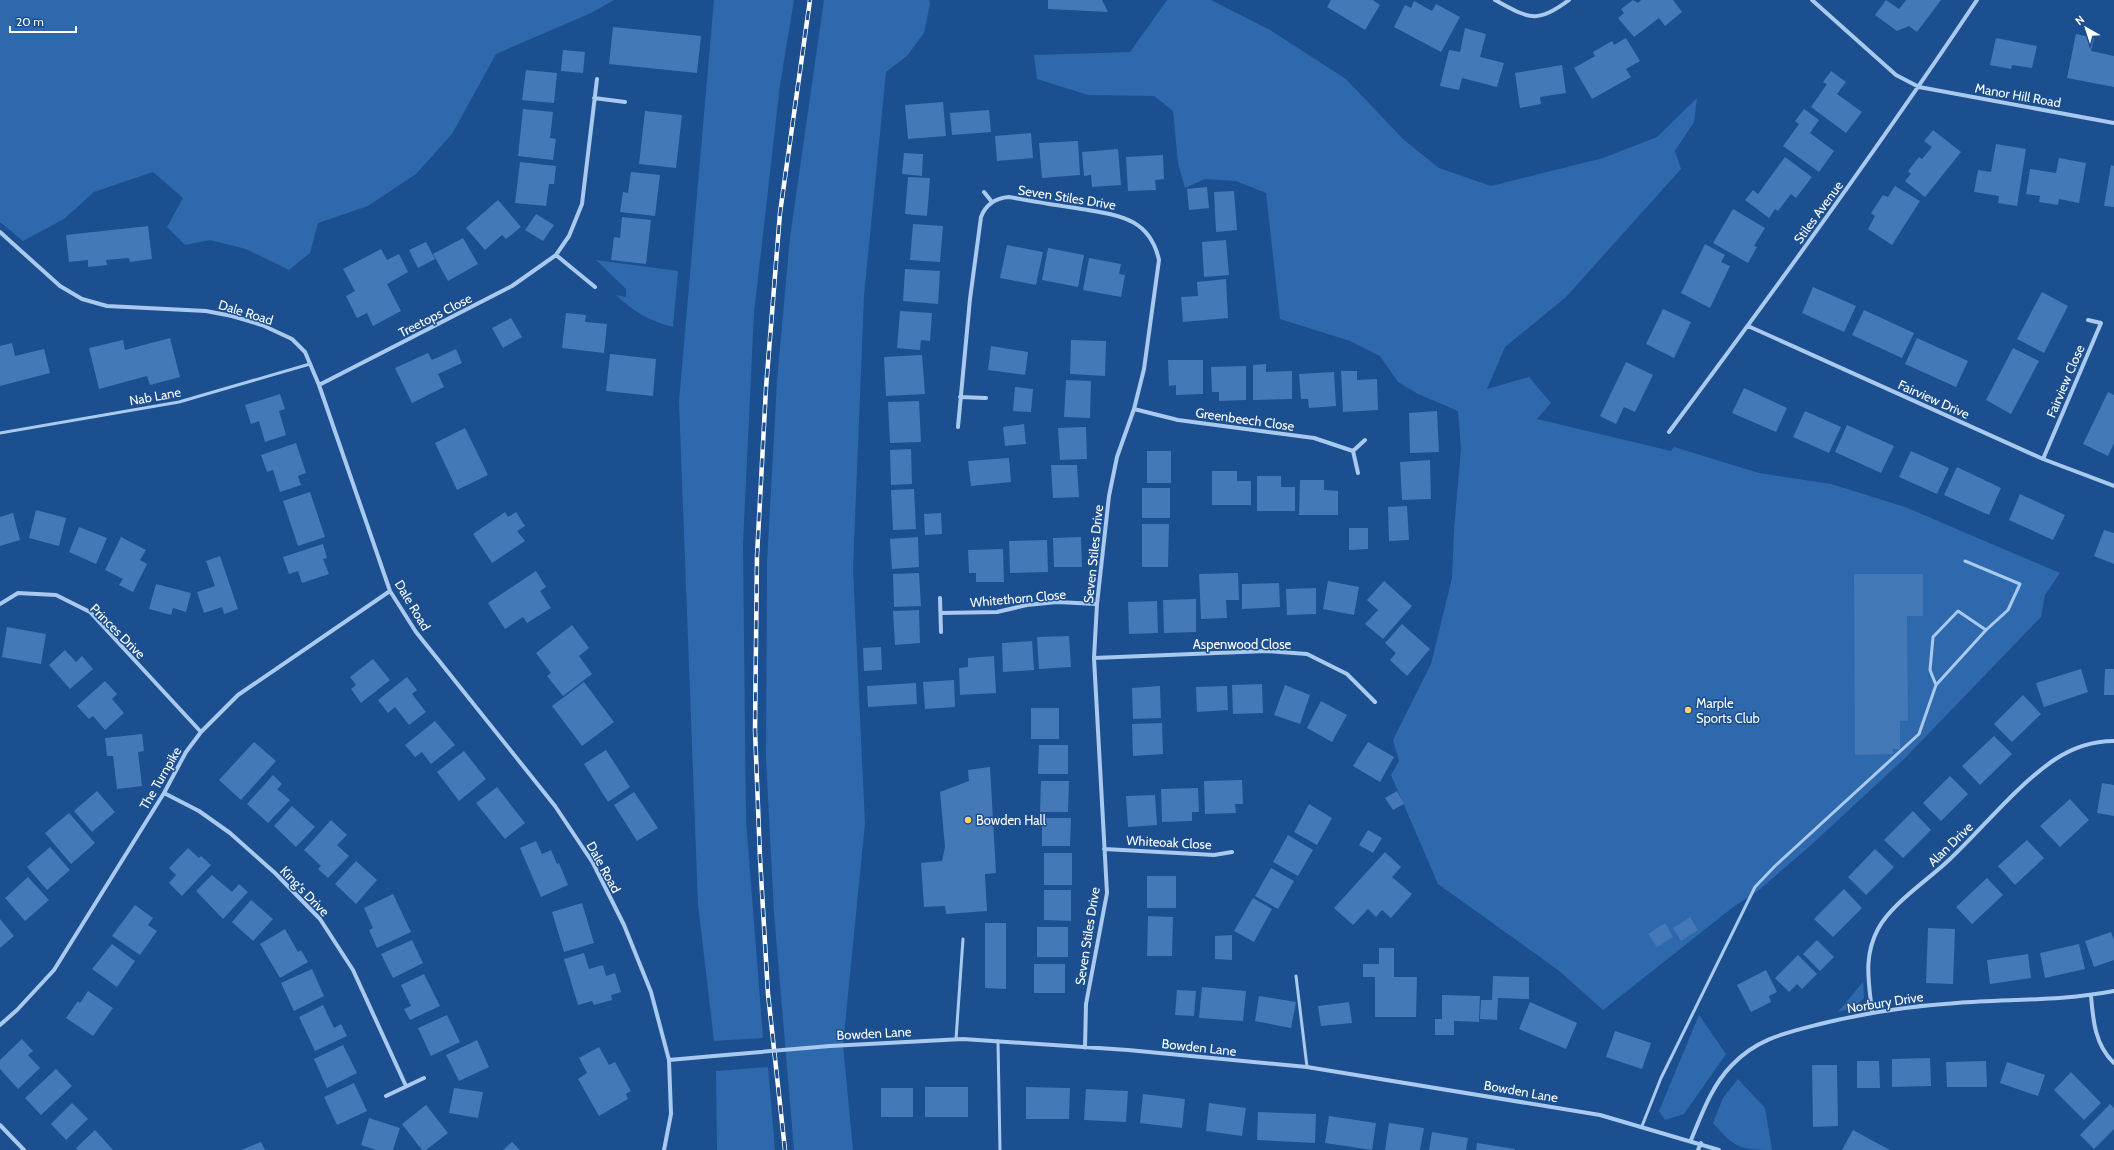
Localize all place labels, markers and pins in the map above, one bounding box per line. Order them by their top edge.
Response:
place label: Marple Sports Club [1696,695,1760,726]
marker: Marple Sports Club [1683,705,1693,715]
place label: Bowden Hall [976,812,1046,828]
marker: Bowden Hall [963,815,973,825]

